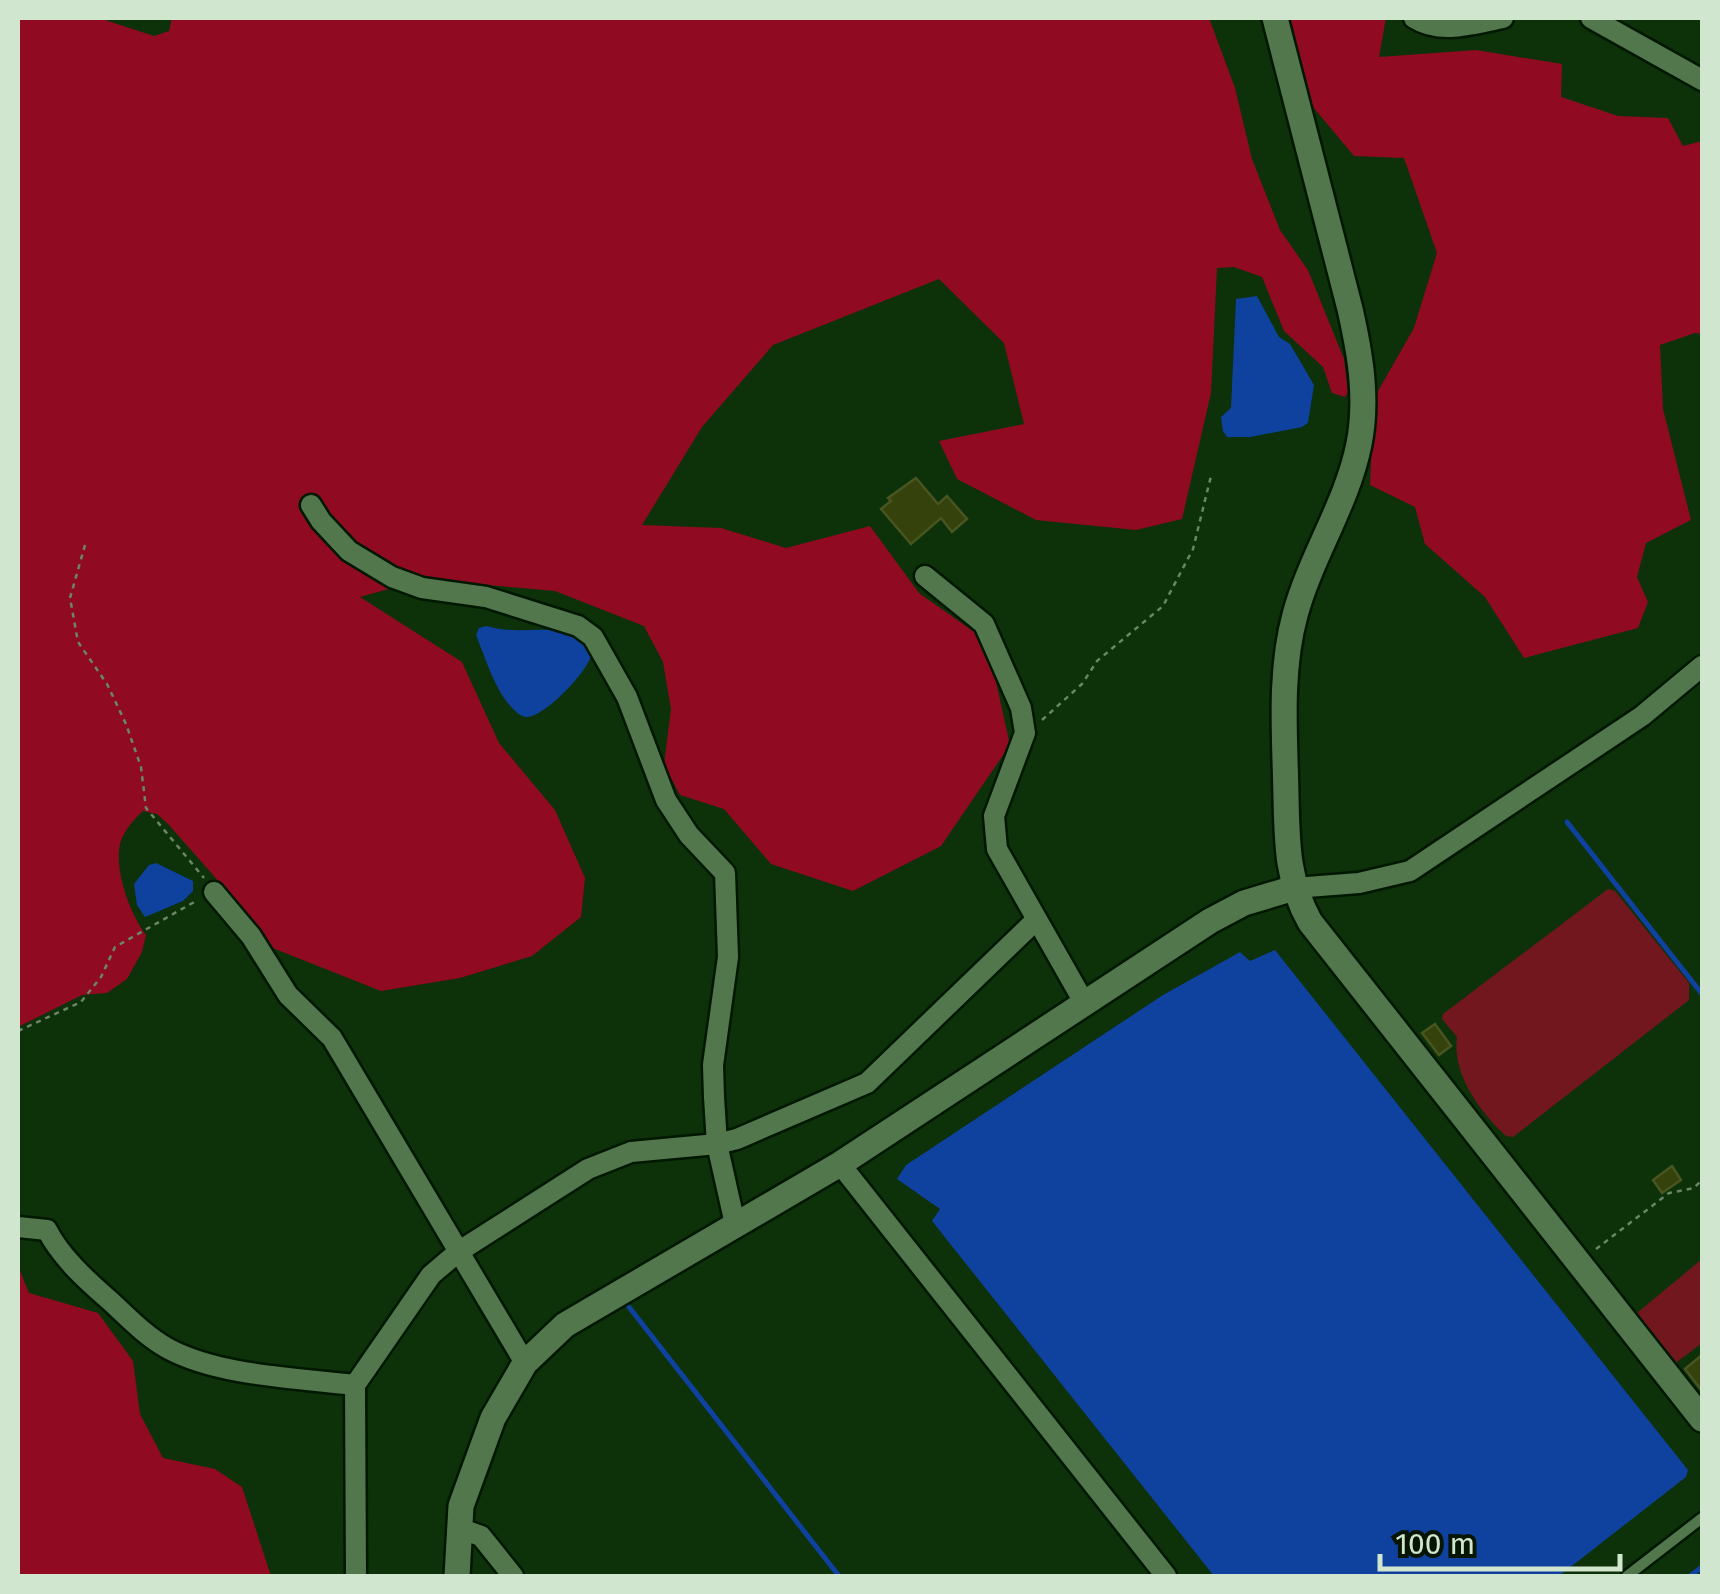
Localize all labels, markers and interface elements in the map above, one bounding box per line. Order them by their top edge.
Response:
scale bar [1380,1509,1620,1571]
text: 100 m [1395,1526,1475,1562]

